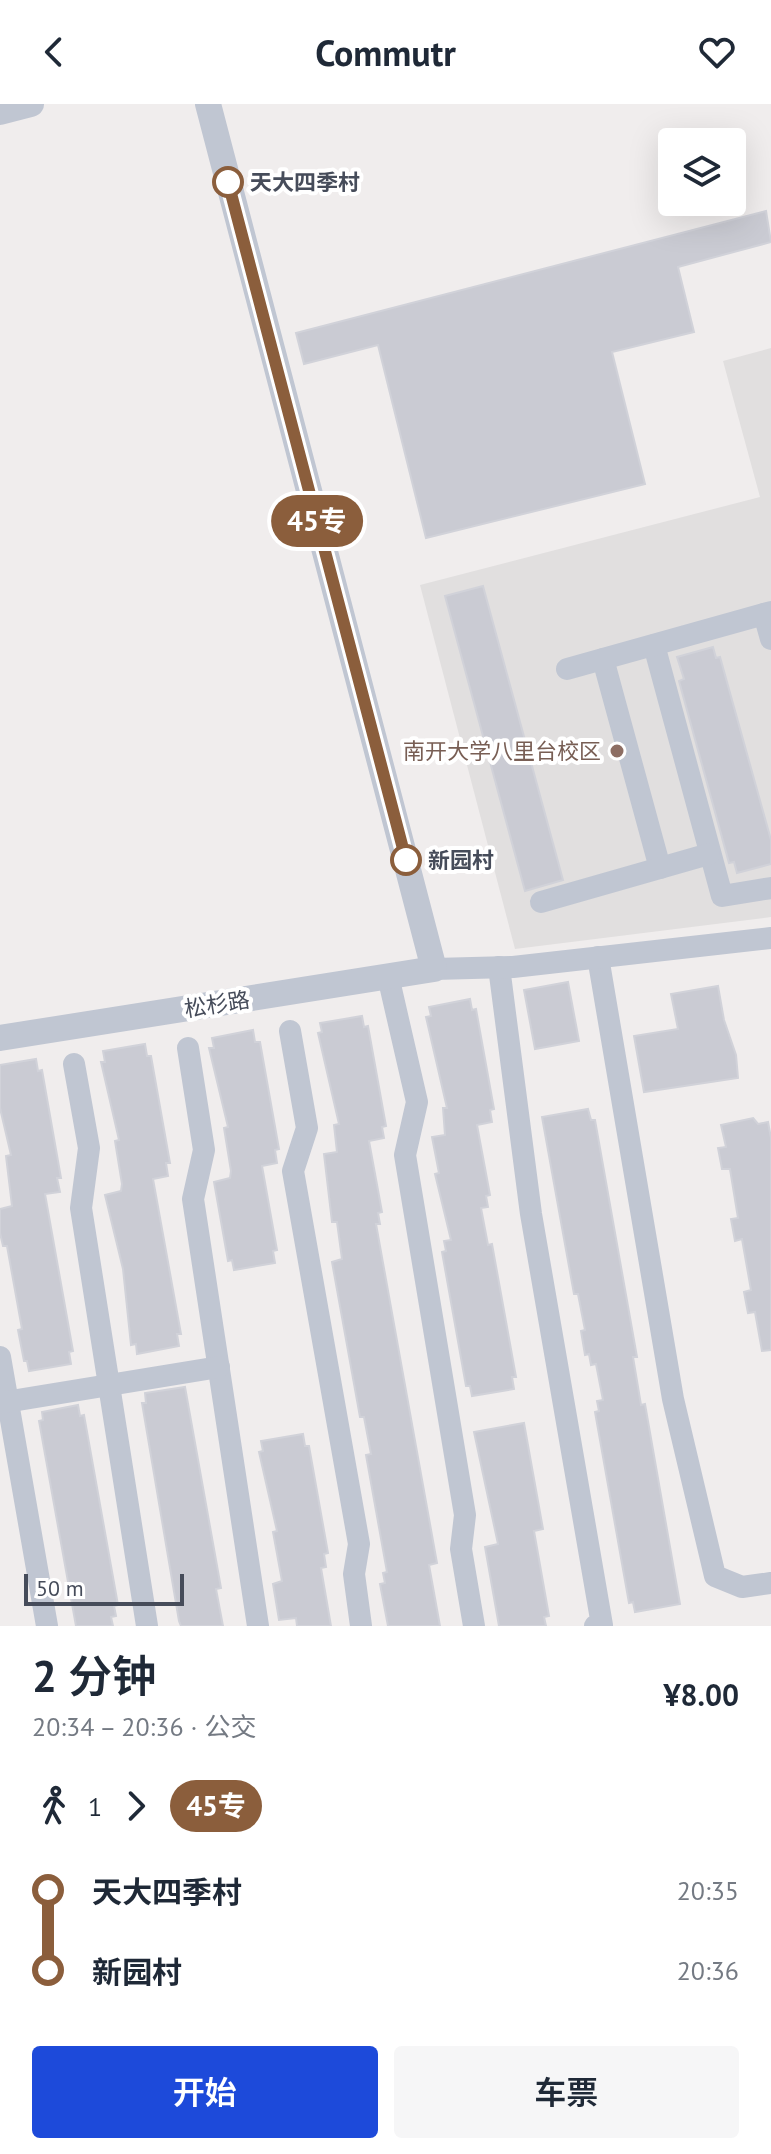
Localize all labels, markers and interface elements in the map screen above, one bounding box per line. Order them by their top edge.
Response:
text: Commutr [315,29,456,76]
icon: back [32,30,76,74]
icon: heart [695,30,739,74]
map controls [658,128,746,216]
button: layers [658,128,746,216]
marker: 天大四季村 [213,167,243,197]
place label: 天大四季村 [250,168,360,196]
line badge: 45专 [271,495,363,547]
text: 45专 [287,502,347,539]
place label: 南开大学八里台校区 [403,737,601,765]
marker: 南开大学八里台校区 [608,742,626,760]
marker: 新园村 [391,845,421,875]
place label: 新园村 [428,846,494,874]
street label: 松杉路 [182,985,252,1023]
scale bar [24,1570,184,1606]
text: 50 m [36,1574,84,1602]
text: 2 分钟 [32,1647,156,1704]
text: ¥8.00 [664,1675,739,1714]
text: 20:34 – 20:36 · 公交 [32,1710,256,1743]
icon: walk [32,1784,76,1828]
icon: forward [114,1784,158,1828]
text: 45专 [186,1787,246,1824]
text: 1 [88,1790,102,1823]
text: 天大四季村 [92,1872,242,1911]
text: 20:35 [677,1874,739,1907]
text: 新园村 [92,1952,182,1991]
text: 20:36 [677,1954,739,1987]
button: 开始 [32,2046,378,2138]
button: 车票 [394,2046,739,2138]

